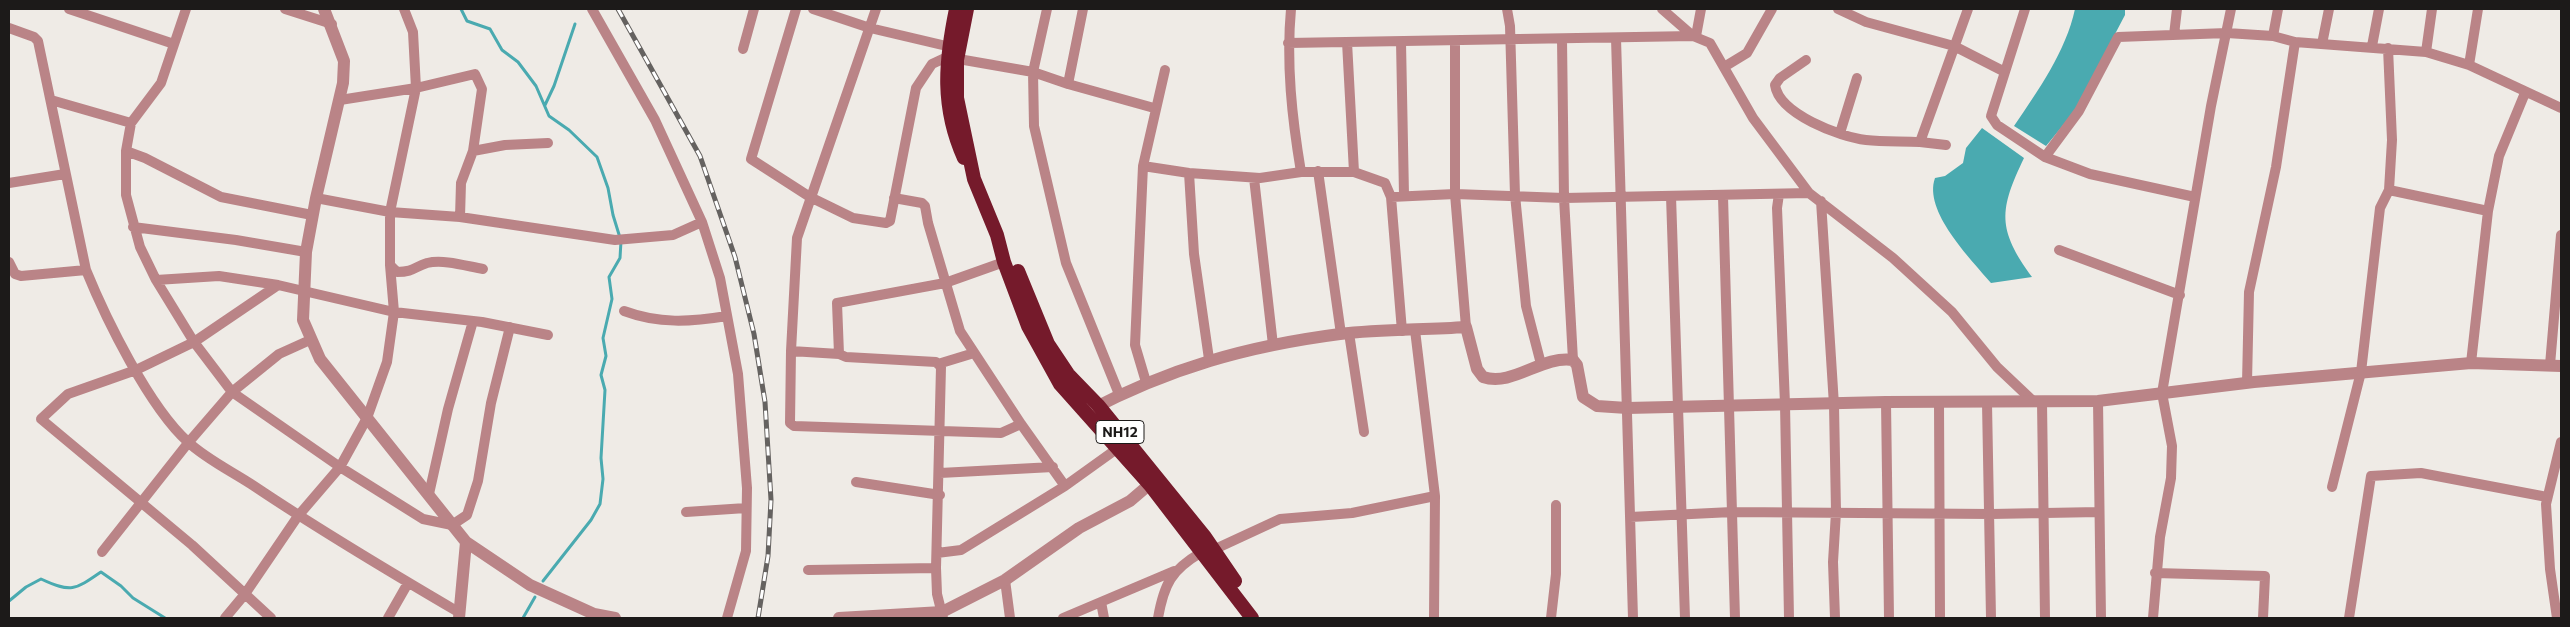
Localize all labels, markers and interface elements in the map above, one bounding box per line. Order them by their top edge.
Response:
road number: NH12 [1096,421,1144,444]

